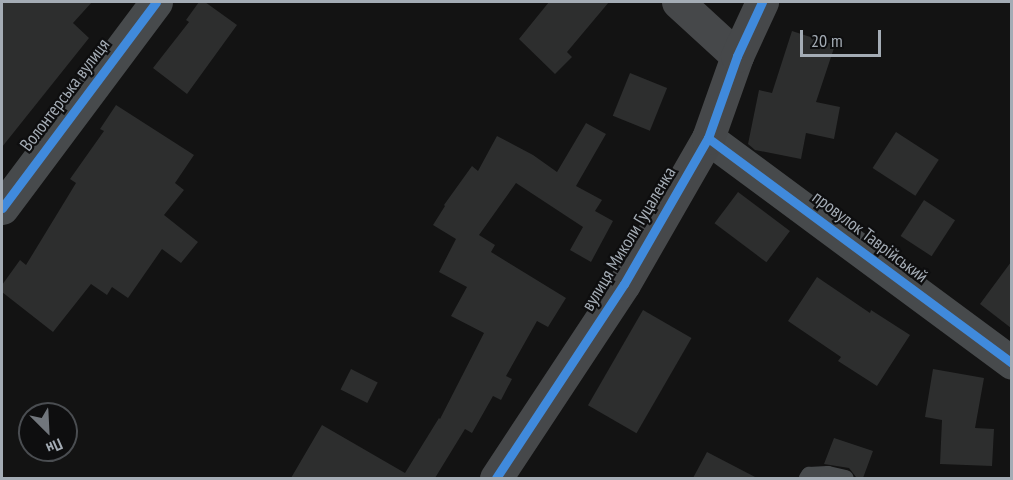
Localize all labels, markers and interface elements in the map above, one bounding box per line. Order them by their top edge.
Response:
scale bar [803,18,884,56]
text: 20 m [811,29,843,52]
street label: Волонтерська вулиця [16,35,114,155]
street label: вулиця Миколи Гуцаленка [577,163,681,315]
street label: провулок Таврійський [808,186,932,288]
north arrow [18,402,78,462]
text: Пн [43,434,66,459]

